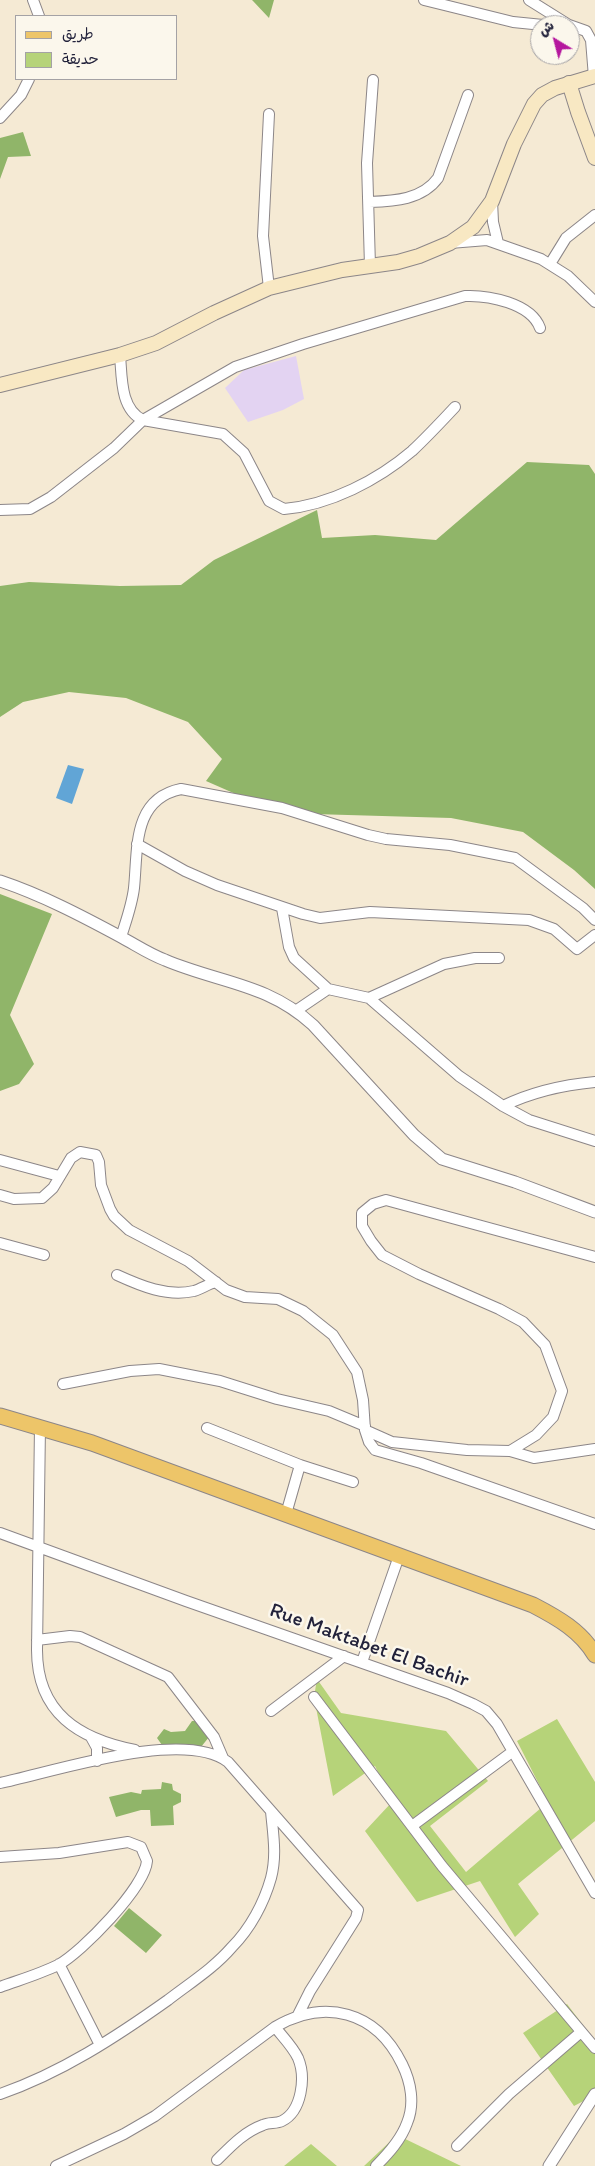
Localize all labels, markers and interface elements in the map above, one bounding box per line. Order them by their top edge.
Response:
legend [15,15,178,80]
north arrow [530,15,580,65]
text: ش [535,17,558,40]
text: طريق [62,25,94,43]
text: حديقة [62,50,99,68]
street label: Rue Maktabet El Bachir [266,1598,472,1694]

